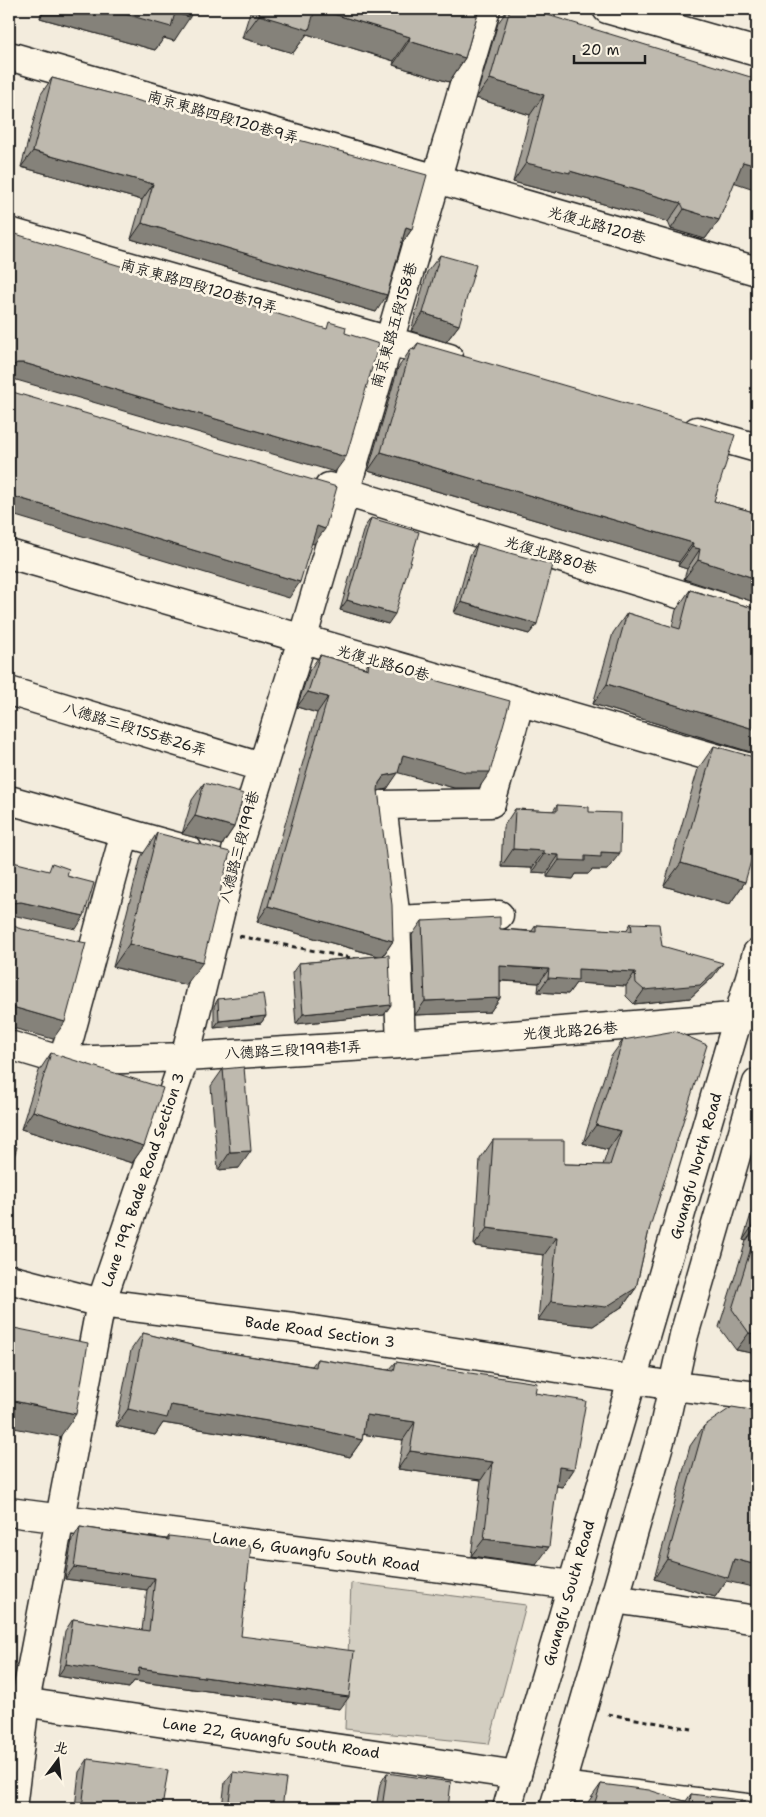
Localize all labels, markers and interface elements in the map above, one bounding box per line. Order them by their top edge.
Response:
scale bar [574,32,645,64]
text: 20 m [581,40,620,60]
street label: 南京東路四段120巷9弄 [145,86,301,148]
street label: 光復北路120巷 [546,201,648,249]
street label: 南京東路四段120巷19弄 [118,254,280,318]
street label: 南京東路五段158巷 [366,260,422,390]
street label: 光復北路80巷 [502,531,600,579]
street label: 光復北路60巷 [334,640,432,686]
street label: 八德路三段155巷26弄 [61,698,209,760]
street label: 八德路三段199巷 [214,788,264,906]
street label: 光復北路26巷 [522,1018,618,1044]
street label: 八德路三段199巷1弄 [224,1036,362,1064]
street label: Lane 199, Bade Road Section 3 [97,1070,189,1290]
street label: Guangfu North Road [665,1090,727,1242]
street label: Bade Road Section 3 [244,1312,396,1352]
street label: Guangfu South Road [539,1517,600,1668]
street label: Lane 6, Guangfu South Road [211,1528,422,1577]
street label: Lane 22, Guangfu South Road [161,1713,381,1763]
north arrow [32,1734,82,1784]
text: 北 [52,1737,70,1758]

